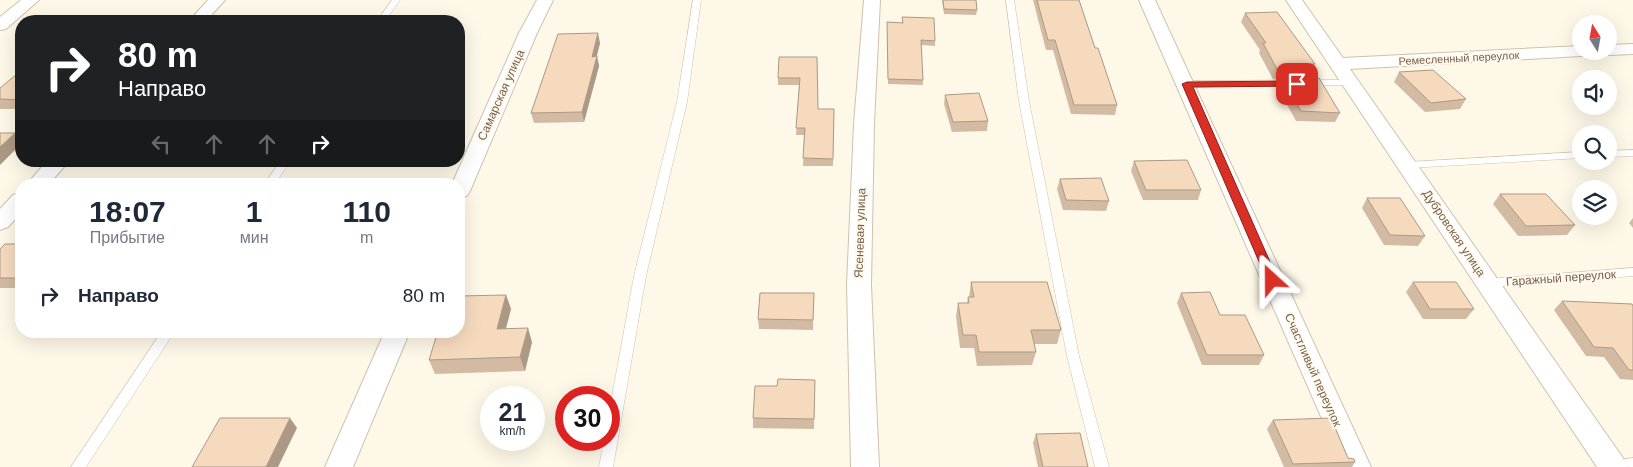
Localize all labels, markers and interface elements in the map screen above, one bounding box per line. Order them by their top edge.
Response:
north arrow [1572,15,1618,60]
map controls [1572,15,1617,225]
icon: right [35,35,100,100]
text: 80 m [118,35,198,74]
street label: Самарская улица [475,47,527,143]
street label: Ремесленный переулок [1398,49,1520,67]
pin [1276,63,1318,105]
icon: arrive [1283,70,1311,98]
button: sound [1572,70,1617,115]
text: Направо [118,76,206,101]
button: search [1572,125,1617,170]
icon: left [147,130,175,158]
icon: ahead [200,130,228,158]
icon: ahead [253,130,281,158]
icon: right [306,130,334,158]
button: layers [1572,180,1617,225]
street label: Ясеневая улица [851,187,869,278]
street label: Дубровская улица [1420,187,1489,279]
text: 18:07 [89,195,166,228]
text: 1 [246,195,263,228]
text: 110 [343,195,391,228]
text: Прибытие [90,229,165,246]
text: мин [240,229,269,246]
text: m [360,229,373,246]
position arrow [1245,253,1297,305]
street label: Гаражный переулок [1505,267,1617,289]
icon: right [35,282,63,310]
text: Направо [78,285,159,306]
text: 80 m [403,285,445,306]
street label: Счастливый переулок [1282,311,1345,430]
speed limit sign: 30 [555,386,620,451]
text: 21 [499,398,526,426]
text: km/h [499,424,526,438]

